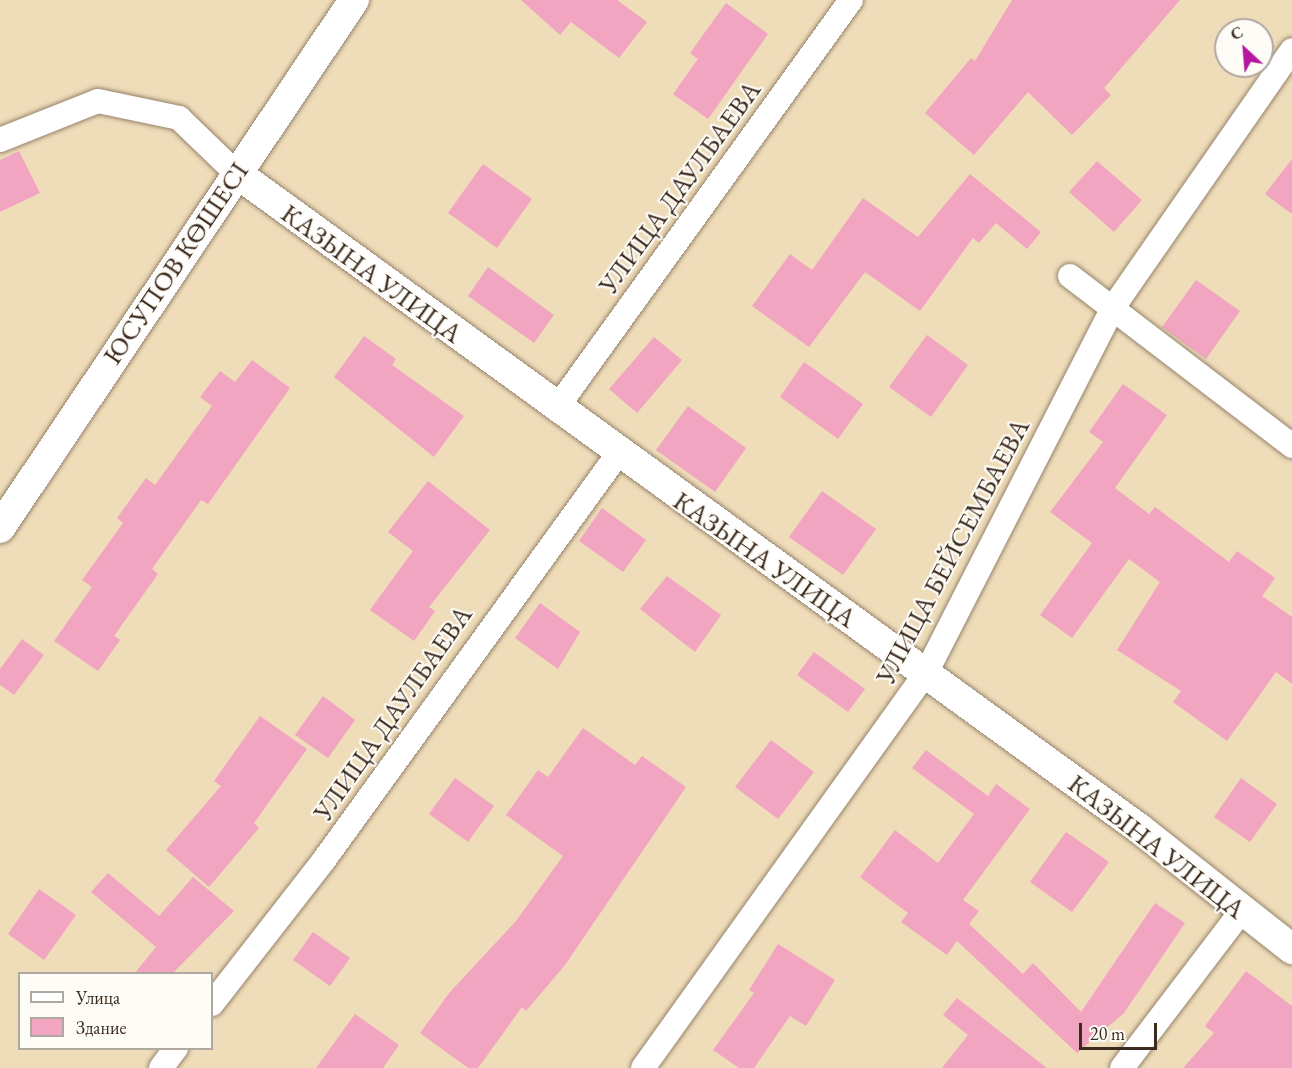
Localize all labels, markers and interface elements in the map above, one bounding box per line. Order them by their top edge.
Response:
north arrow [1214,18,1274,78]
text: С [1227,21,1246,45]
street label: УЛИЦА ДАУЛБАЕВА [591,74,767,300]
street label: ЮСУПОВ КӨШЕСІ [95,156,255,370]
street label: КАЗЫНА УЛИЦА [275,196,469,350]
street label: УЛИЦА БЕЙСЕМБАЕВА [868,413,1036,689]
street label: КАЗЫНА УЛИЦА [667,484,863,634]
street label: УЛИЦА ДАУЛБАЕВА [306,599,478,827]
street label: КАЗЫНА УЛИЦА [1062,767,1252,925]
legend [18,972,213,1050]
text: Улица [76,986,120,1009]
scale bar [1082,1011,1160,1049]
text: Здание [76,1016,126,1039]
text: 20 m [1090,1022,1125,1045]

